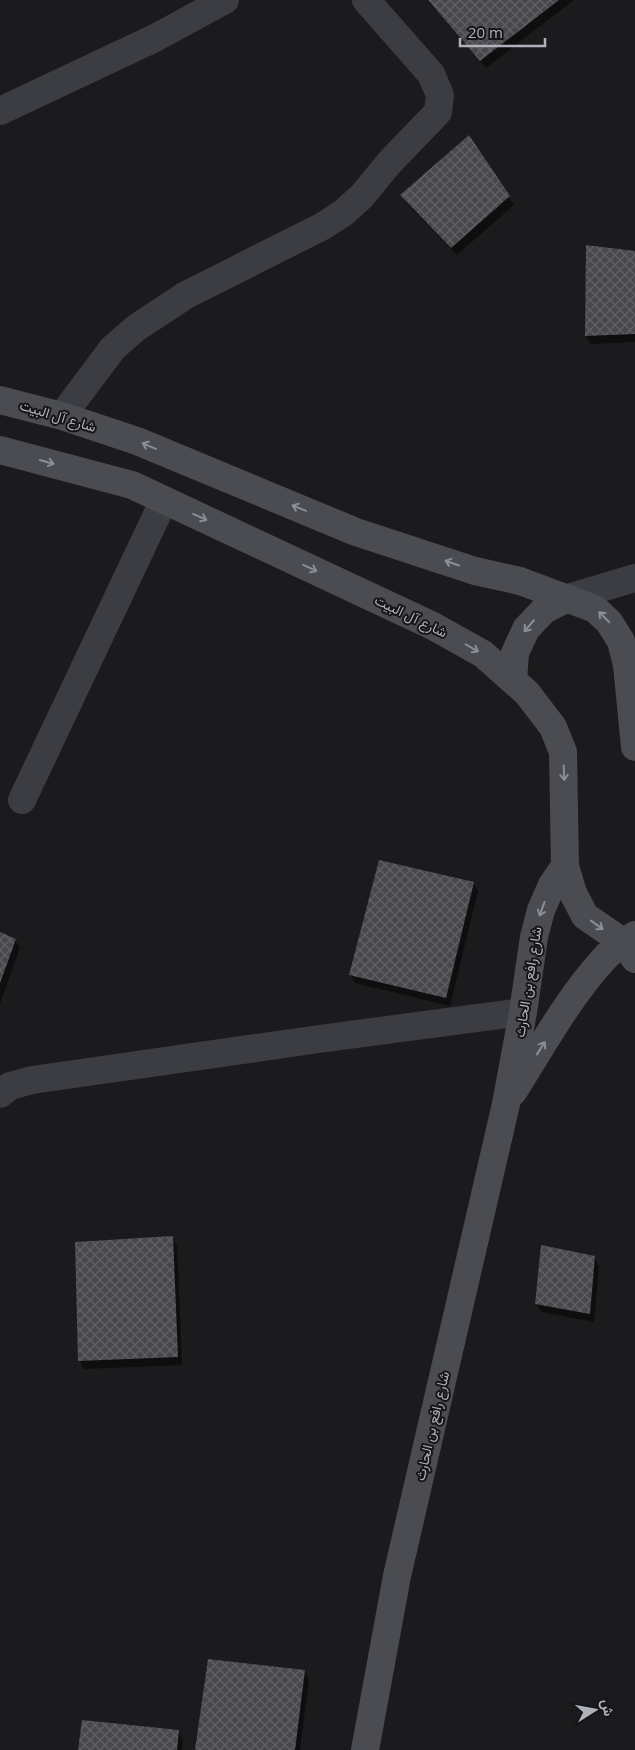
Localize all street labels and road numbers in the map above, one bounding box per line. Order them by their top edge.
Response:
street label: شارع آل البيت [17,395,99,438]
street label: شارع آل البيت [371,590,451,643]
street label: شارع رافع بن الحارث [509,925,548,1039]
street label: شارع رافع بن الحارث [410,1369,455,1483]

